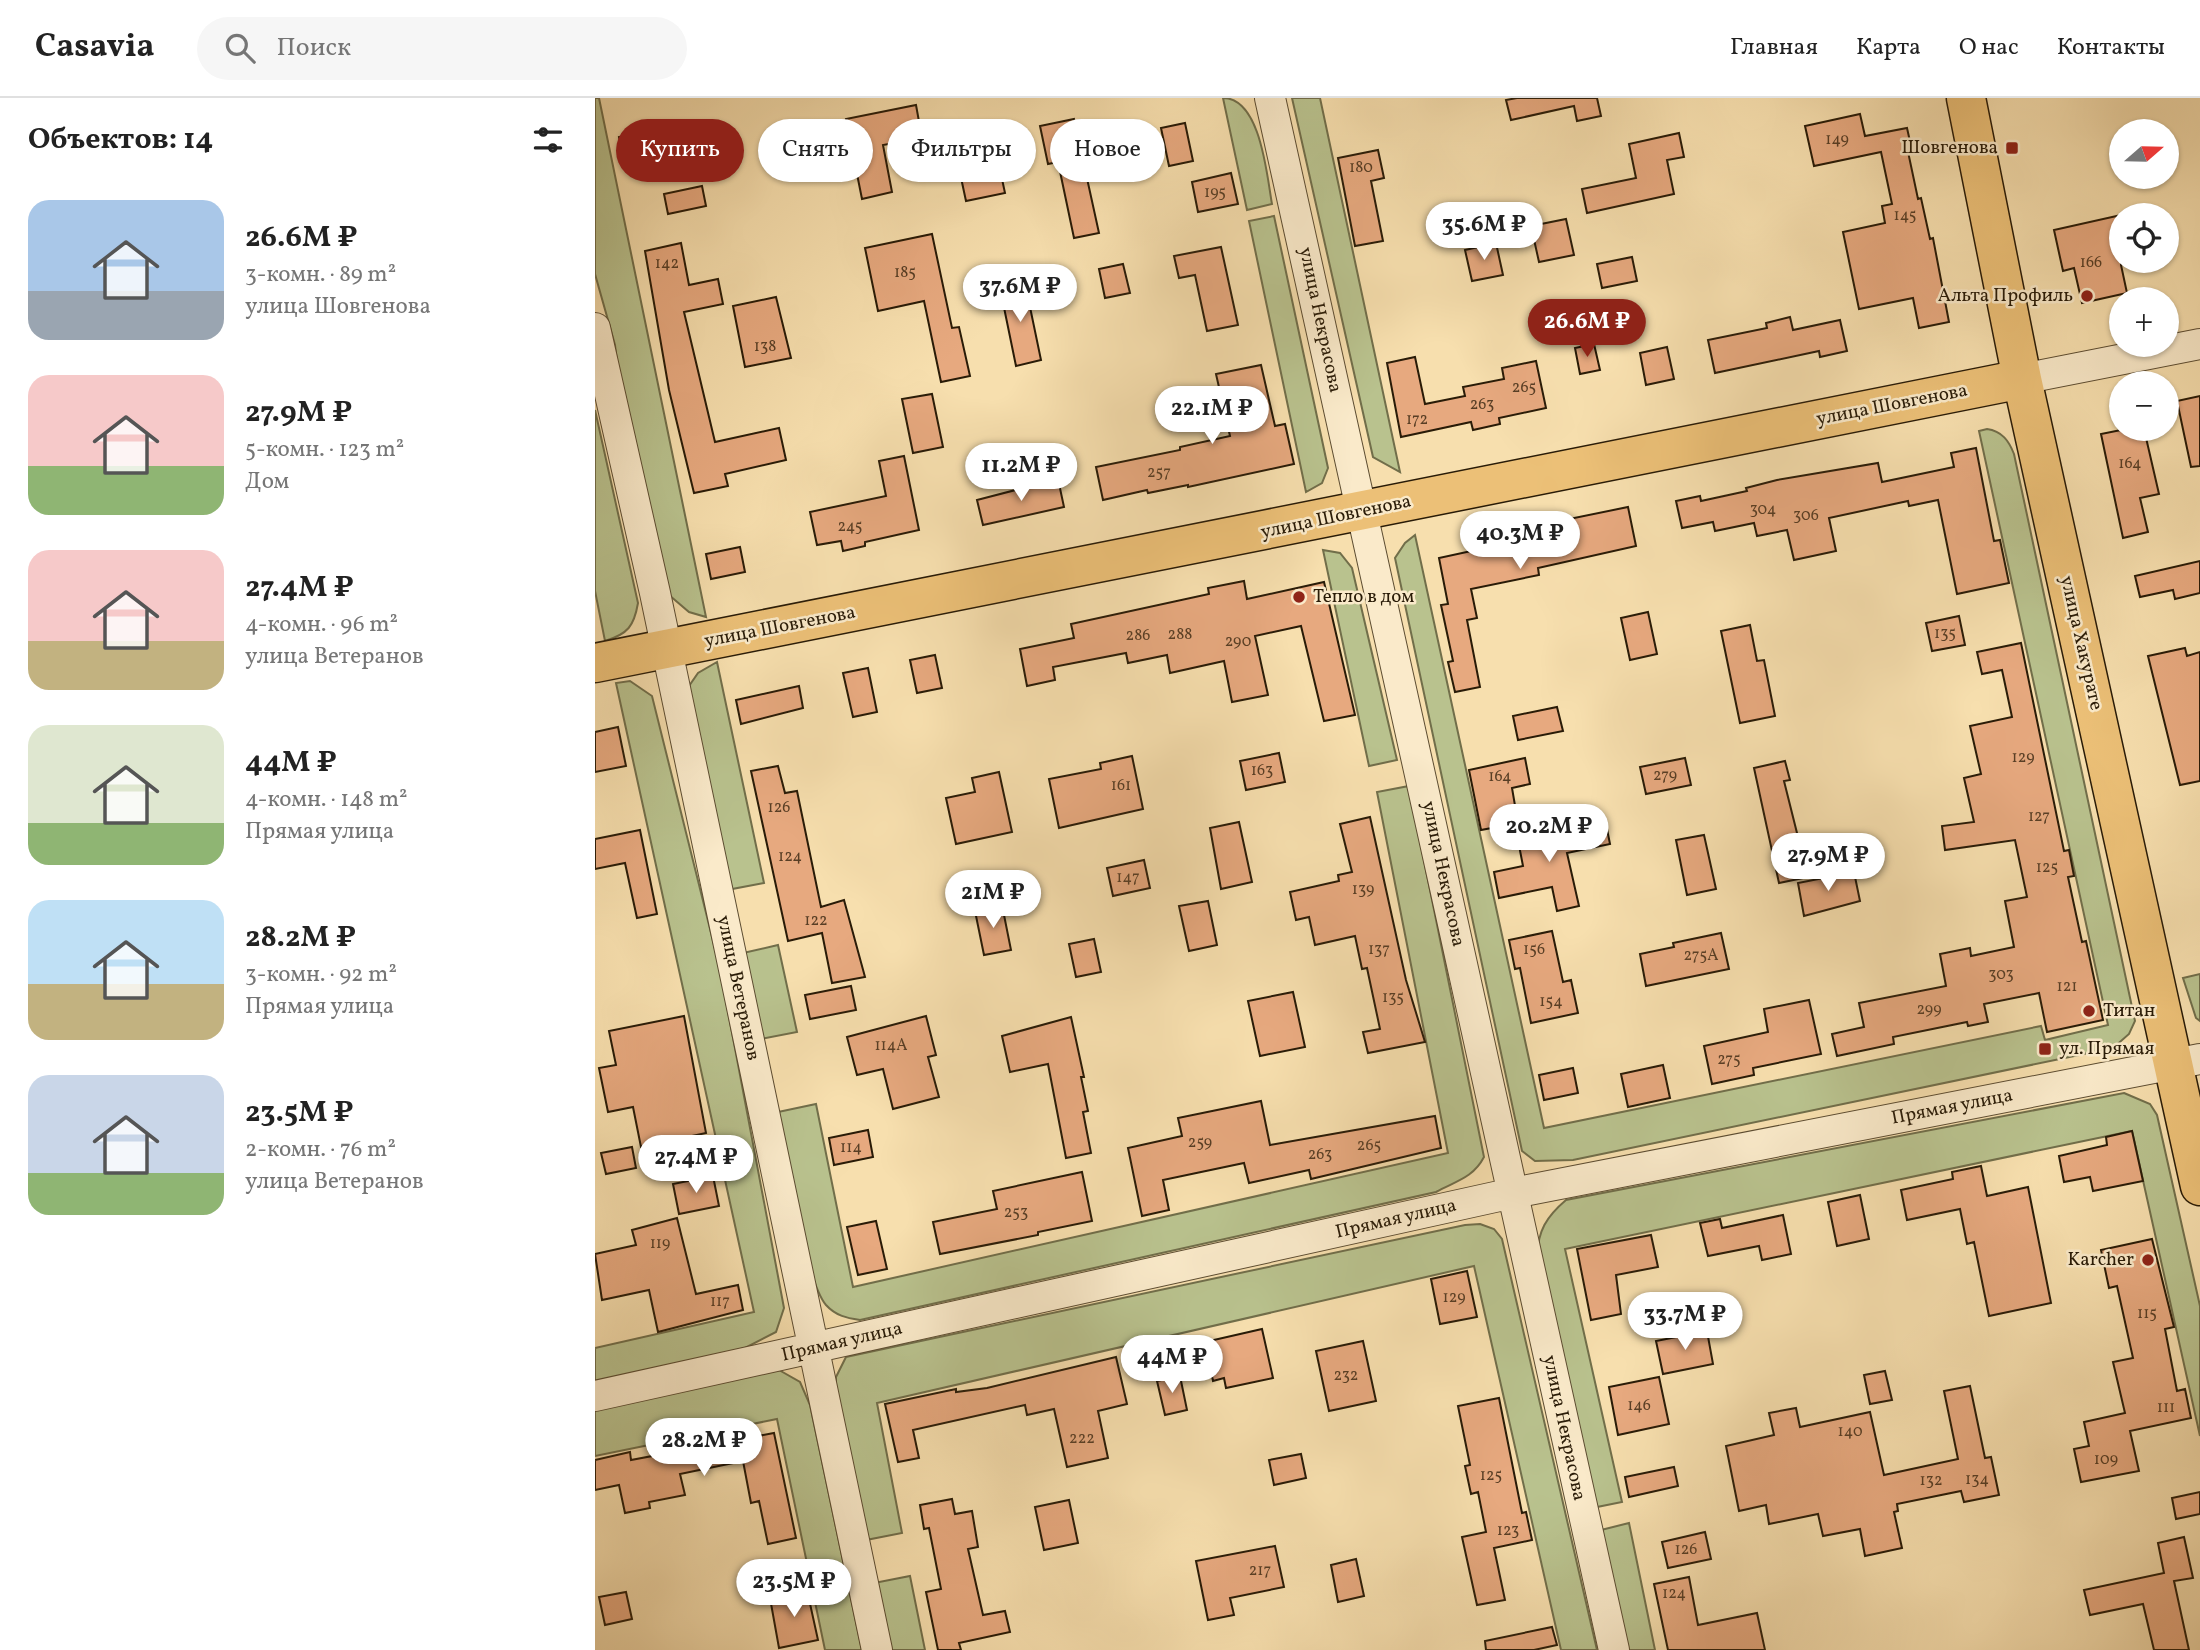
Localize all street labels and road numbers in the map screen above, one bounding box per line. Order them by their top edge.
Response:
street label: улица Некрасова [1292,245,1348,395]
street label: улица Шовгенова [1814,378,1970,432]
street label: улица Шовгенова [1258,488,1414,546]
street label: улица Хакурате [2053,573,2109,713]
street label: улица Шовгенова [702,600,858,654]
street label: улица Некрасова [1415,799,1471,949]
street label: улица Ветеранов [710,913,766,1063]
street label: Прямая улица [1889,1082,2015,1132]
street label: Прямая улица [1333,1192,1459,1246]
street label: Прямая улица [779,1315,905,1369]
street label: улица Некрасова [1536,1353,1592,1503]

